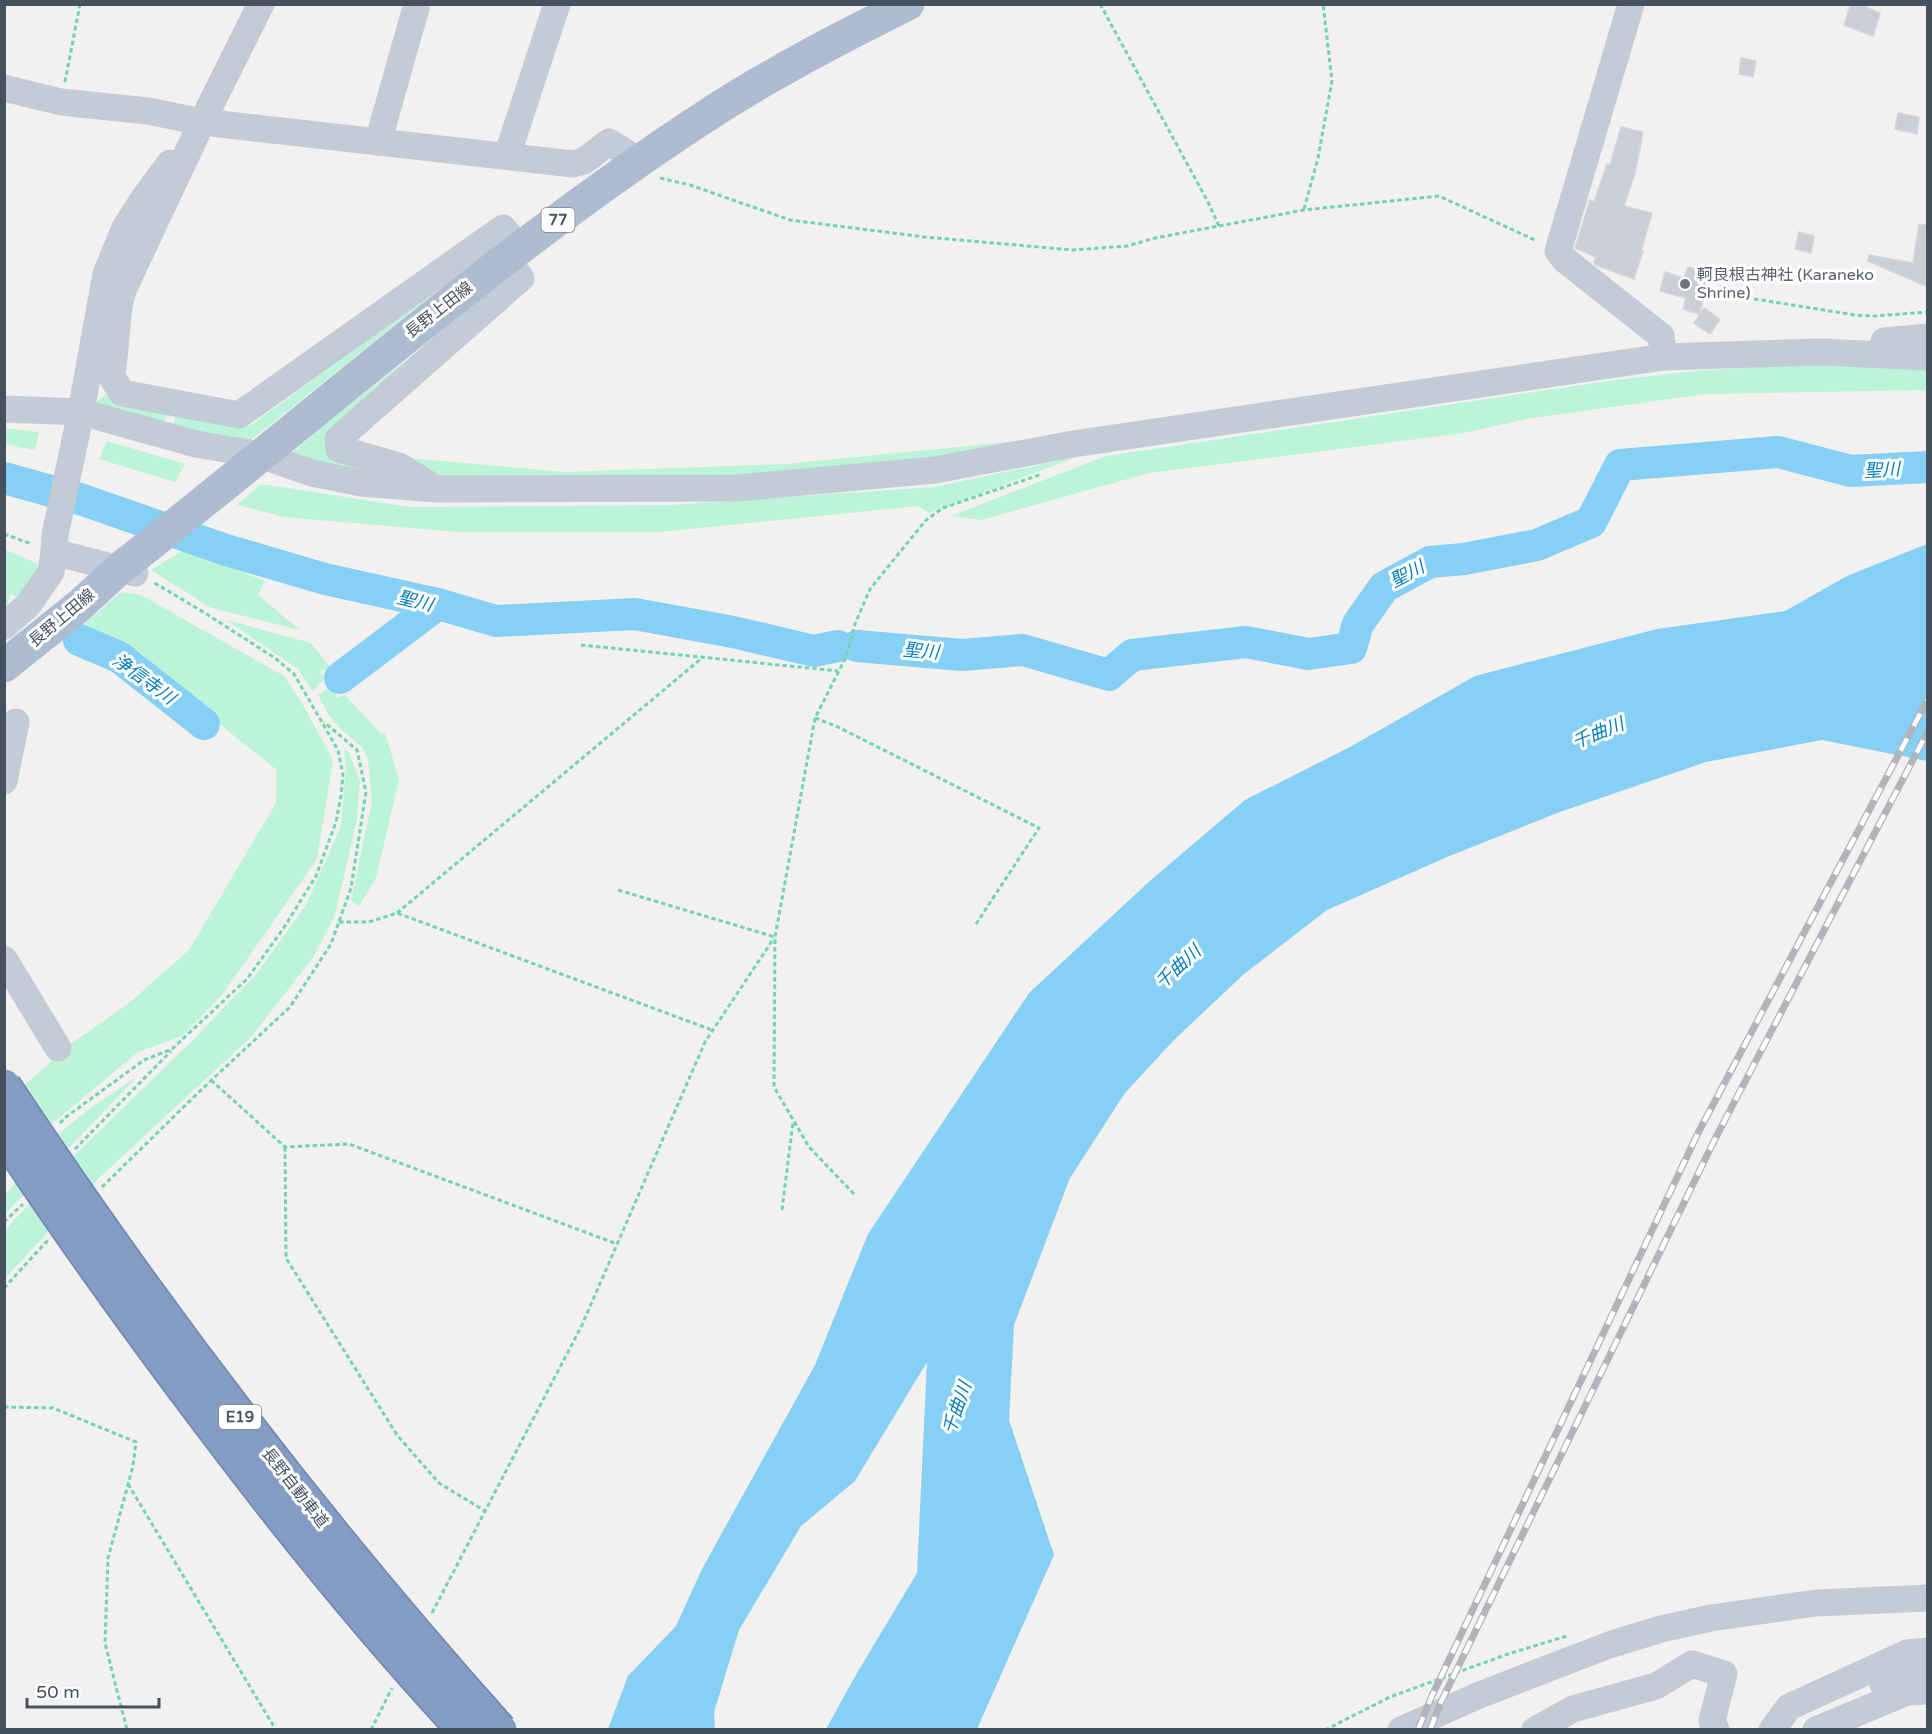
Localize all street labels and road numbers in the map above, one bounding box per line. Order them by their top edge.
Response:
road number: 77 [542,208,574,232]
street label: 長野上田線 [401,277,477,343]
street label: 長野上田線 [25,585,99,651]
road number: E19 [219,1405,261,1429]
street label: 長野自動車道 [258,1444,332,1532]

